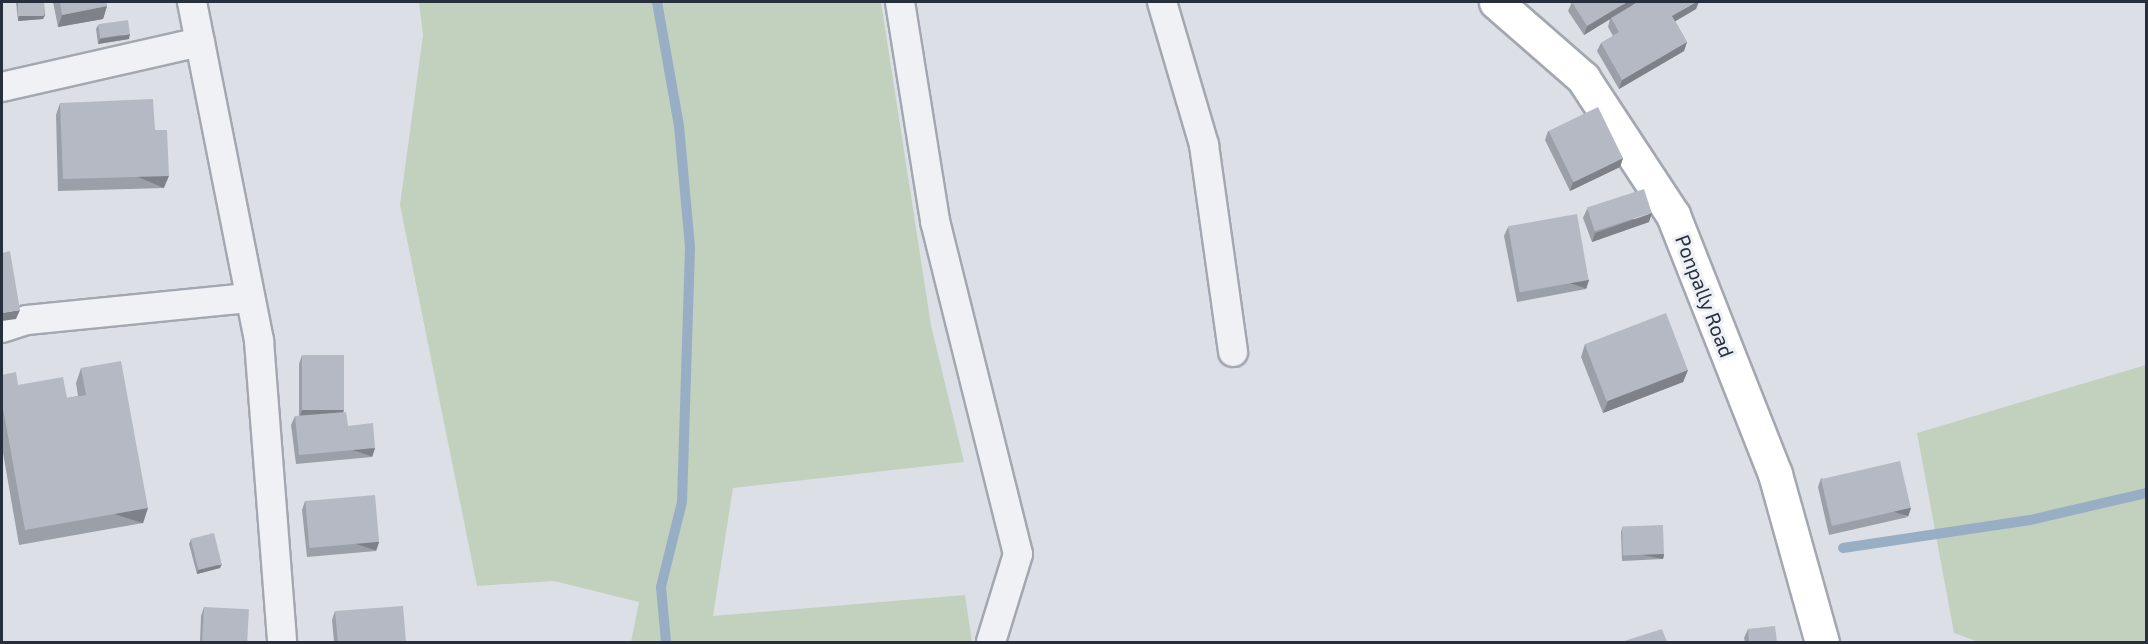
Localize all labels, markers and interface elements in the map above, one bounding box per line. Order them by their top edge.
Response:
street label: Ponpally Road [1671,231,1739,361]

